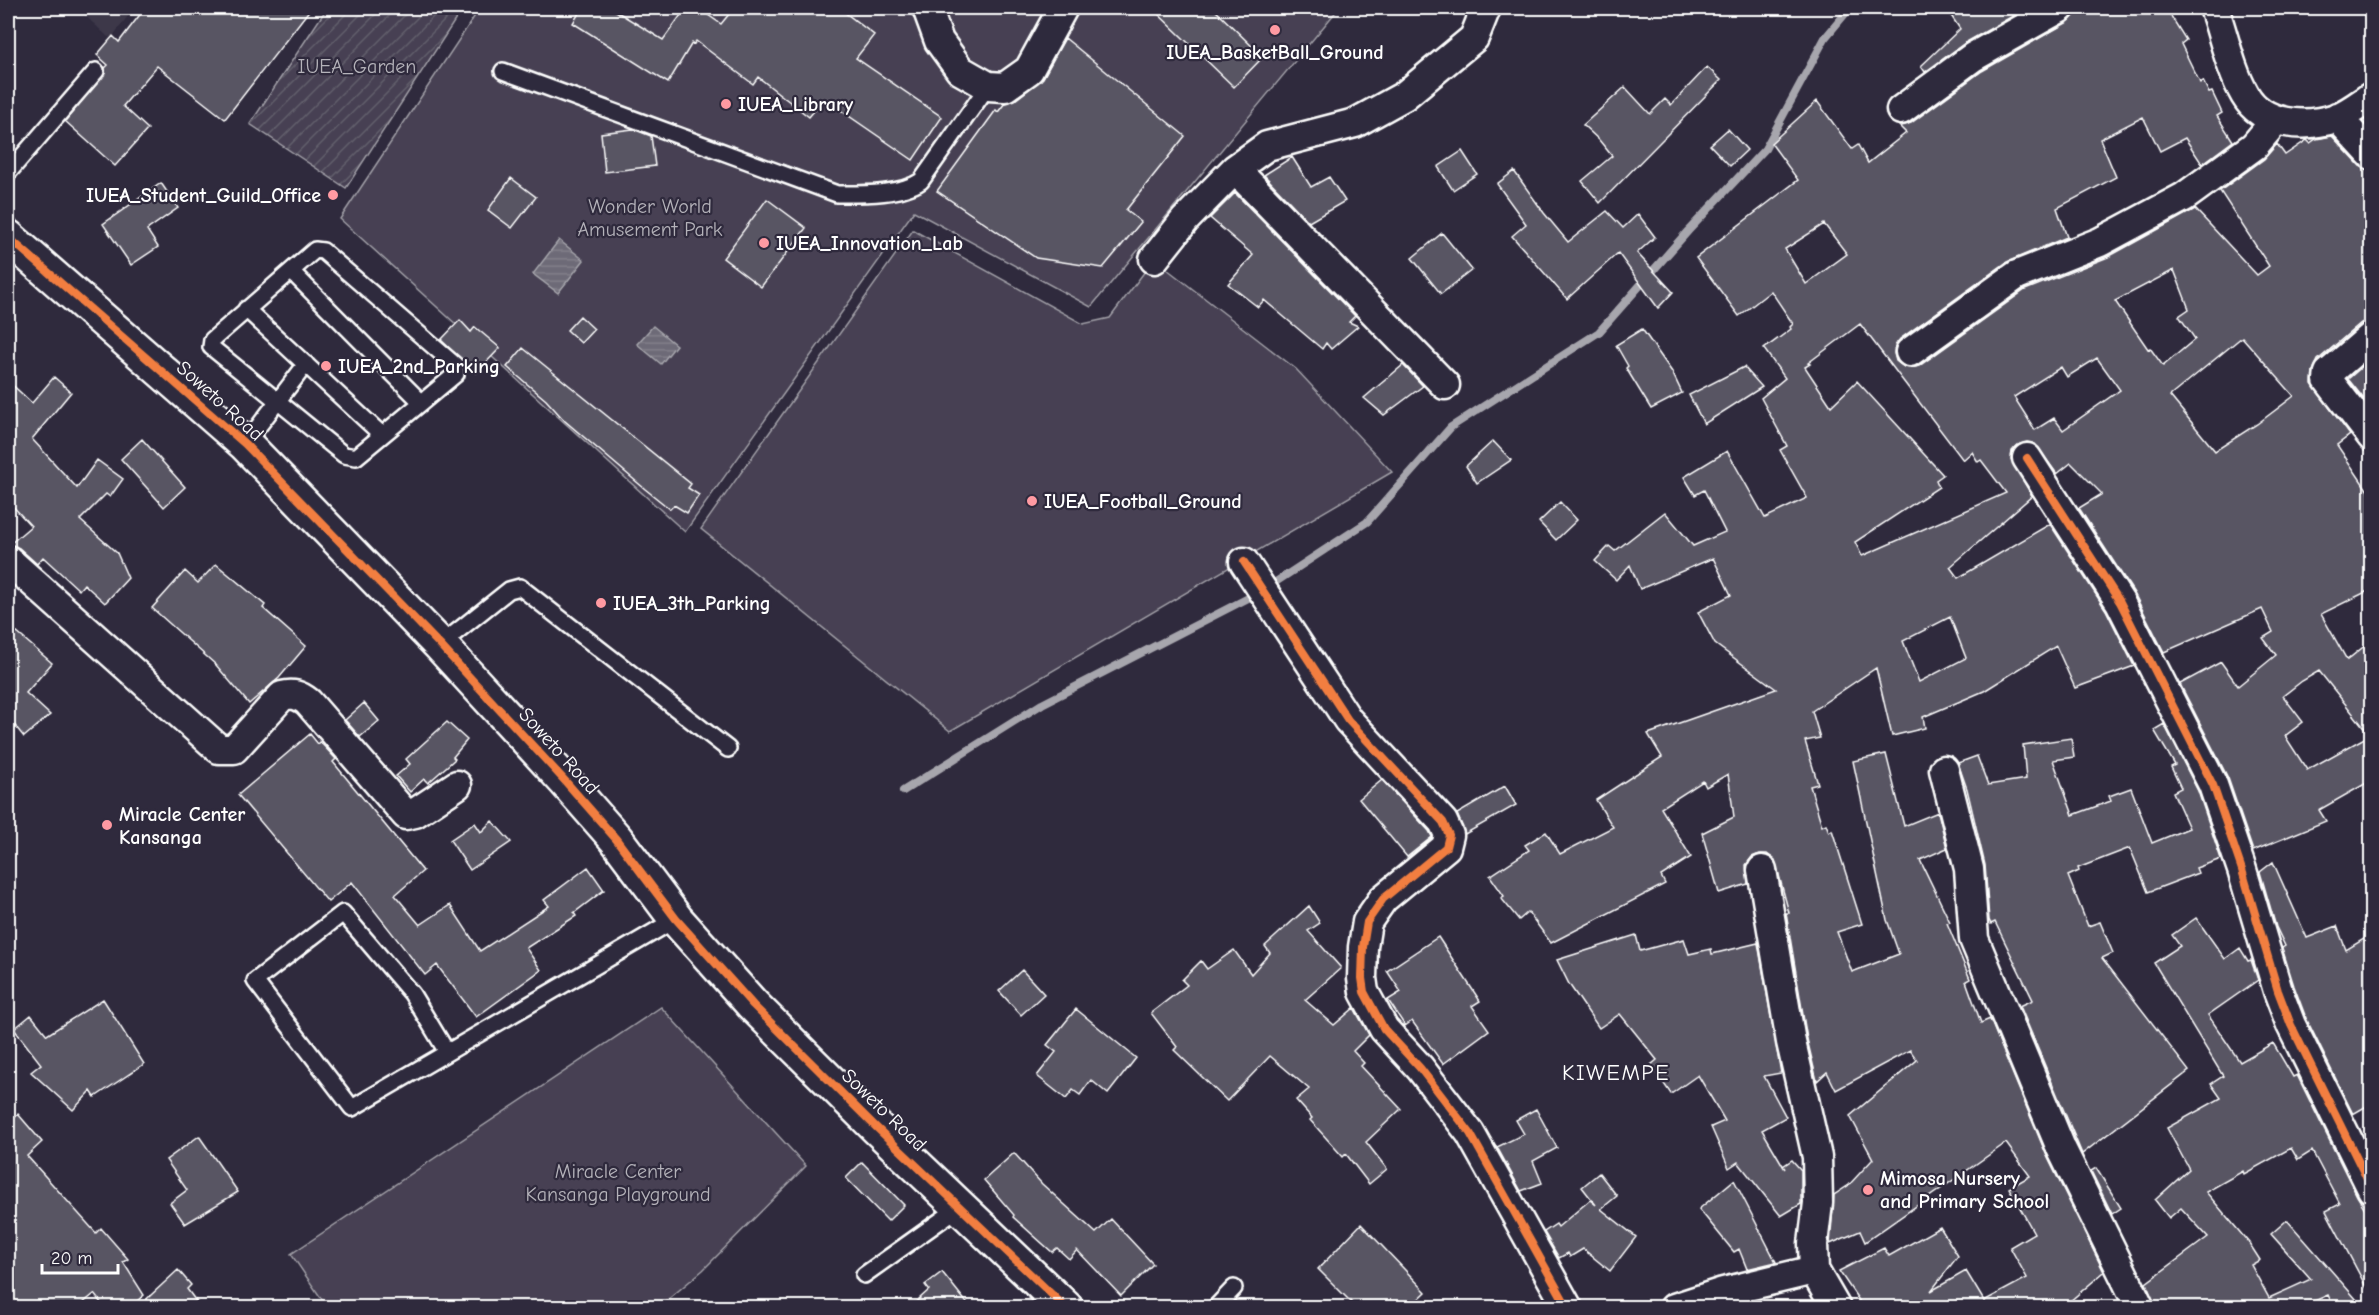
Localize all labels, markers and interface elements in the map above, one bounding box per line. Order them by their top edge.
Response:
marker: IUEA_BasketBall_Ground [1268,23,1282,37]
place label: IUEA_BasketBall_Ground [1166,41,1384,64]
park label: IUEA_Garden [298,55,416,78]
place label: IUEA_Library [738,93,854,116]
marker: IUEA_Library [719,97,733,111]
place label: IUEA_Student_Guild_Office [86,184,321,207]
marker: IUEA_Student_Guild_Office [326,188,340,202]
park label: Wonder World Amusement Park [578,195,723,241]
place label: IUEA_Innovation_Lab [776,232,963,255]
marker: IUEA_Innovation_Lab [757,236,771,250]
place label: IUEA_2nd_Parking [338,355,500,378]
street label: Soweto Road [172,356,268,446]
marker: IUEA_2nd_Parking [319,359,333,373]
place label: IUEA_Football_Ground [1044,490,1242,513]
marker: IUEA_Football_Ground [1025,494,1039,508]
place label: IUEA_3th_Parking [613,592,771,615]
marker: IUEA_3th_Parking [594,596,608,610]
street label: Soweto Road [514,703,604,799]
place label: Miracle Center Kansanga [119,803,245,849]
marker: Miracle Center Kansanga [100,818,114,832]
district label: KIWEMPE [1562,1060,1670,1086]
street label: Soweto Road [837,1064,931,1156]
park label: Miracle Center Kansanga Playground [525,1160,711,1206]
place label: Mimosa Nursery and Primary School [1880,1167,2049,1213]
marker: Mimosa Nursery and Primary School [1861,1183,1875,1197]
scale bar [42,1237,118,1275]
text: 20 m [51,1248,92,1269]

